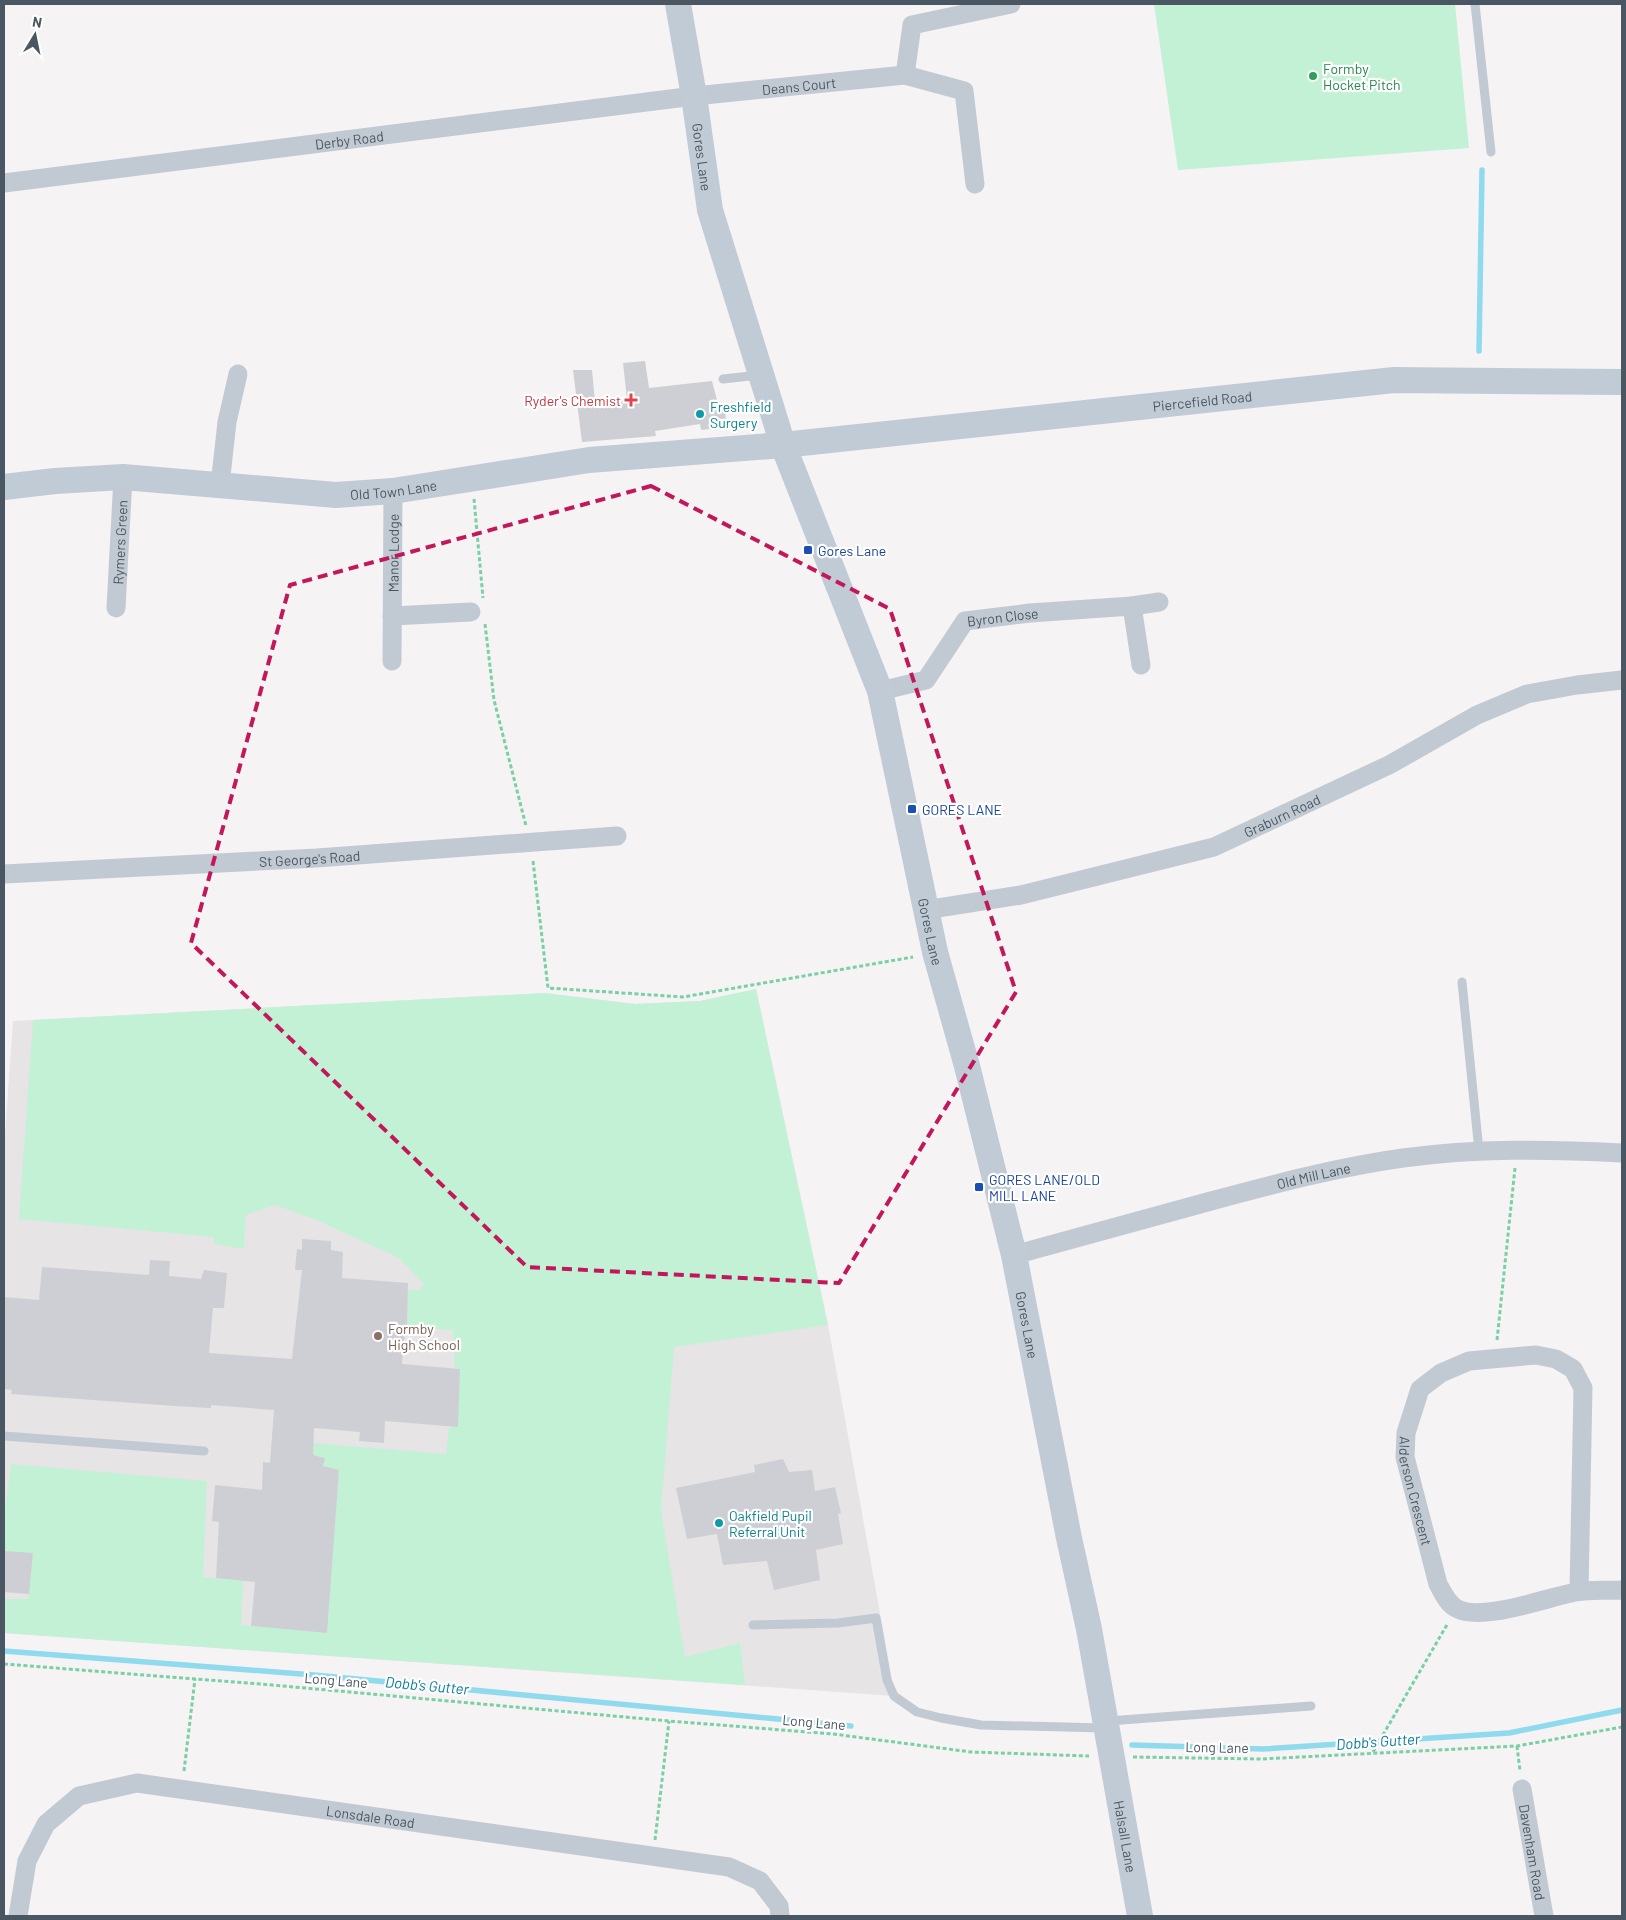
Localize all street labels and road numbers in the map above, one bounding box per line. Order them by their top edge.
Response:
street label: Deans Court [761,73,837,98]
street label: Gores Lane [689,122,716,192]
street label: Derby Road [314,127,385,152]
street label: Piercefield Road [1152,387,1253,414]
street label: Old Town Lane [350,476,438,502]
street label: Rymers Green [109,499,130,585]
street label: Manor Lodge [384,514,401,592]
street label: Byron Close [966,604,1039,629]
street label: Graburn Road [1241,790,1323,840]
street label: St George's Road [258,846,361,869]
street label: Gores Lane [915,897,947,967]
street label: Old Mill Lane [1275,1159,1352,1192]
street label: Gores Lane [1013,1290,1042,1360]
street label: Alderson Crescent [1396,1436,1436,1547]
street label: Long Lane [304,1669,368,1691]
street label: Long Lane [782,1711,846,1733]
street label: Long Lane [1185,1738,1249,1756]
street label: Halsall Lane [1111,1799,1141,1874]
street label: Lonsdale Road [325,1801,416,1831]
street label: Davenham Road [1516,1803,1550,1901]

